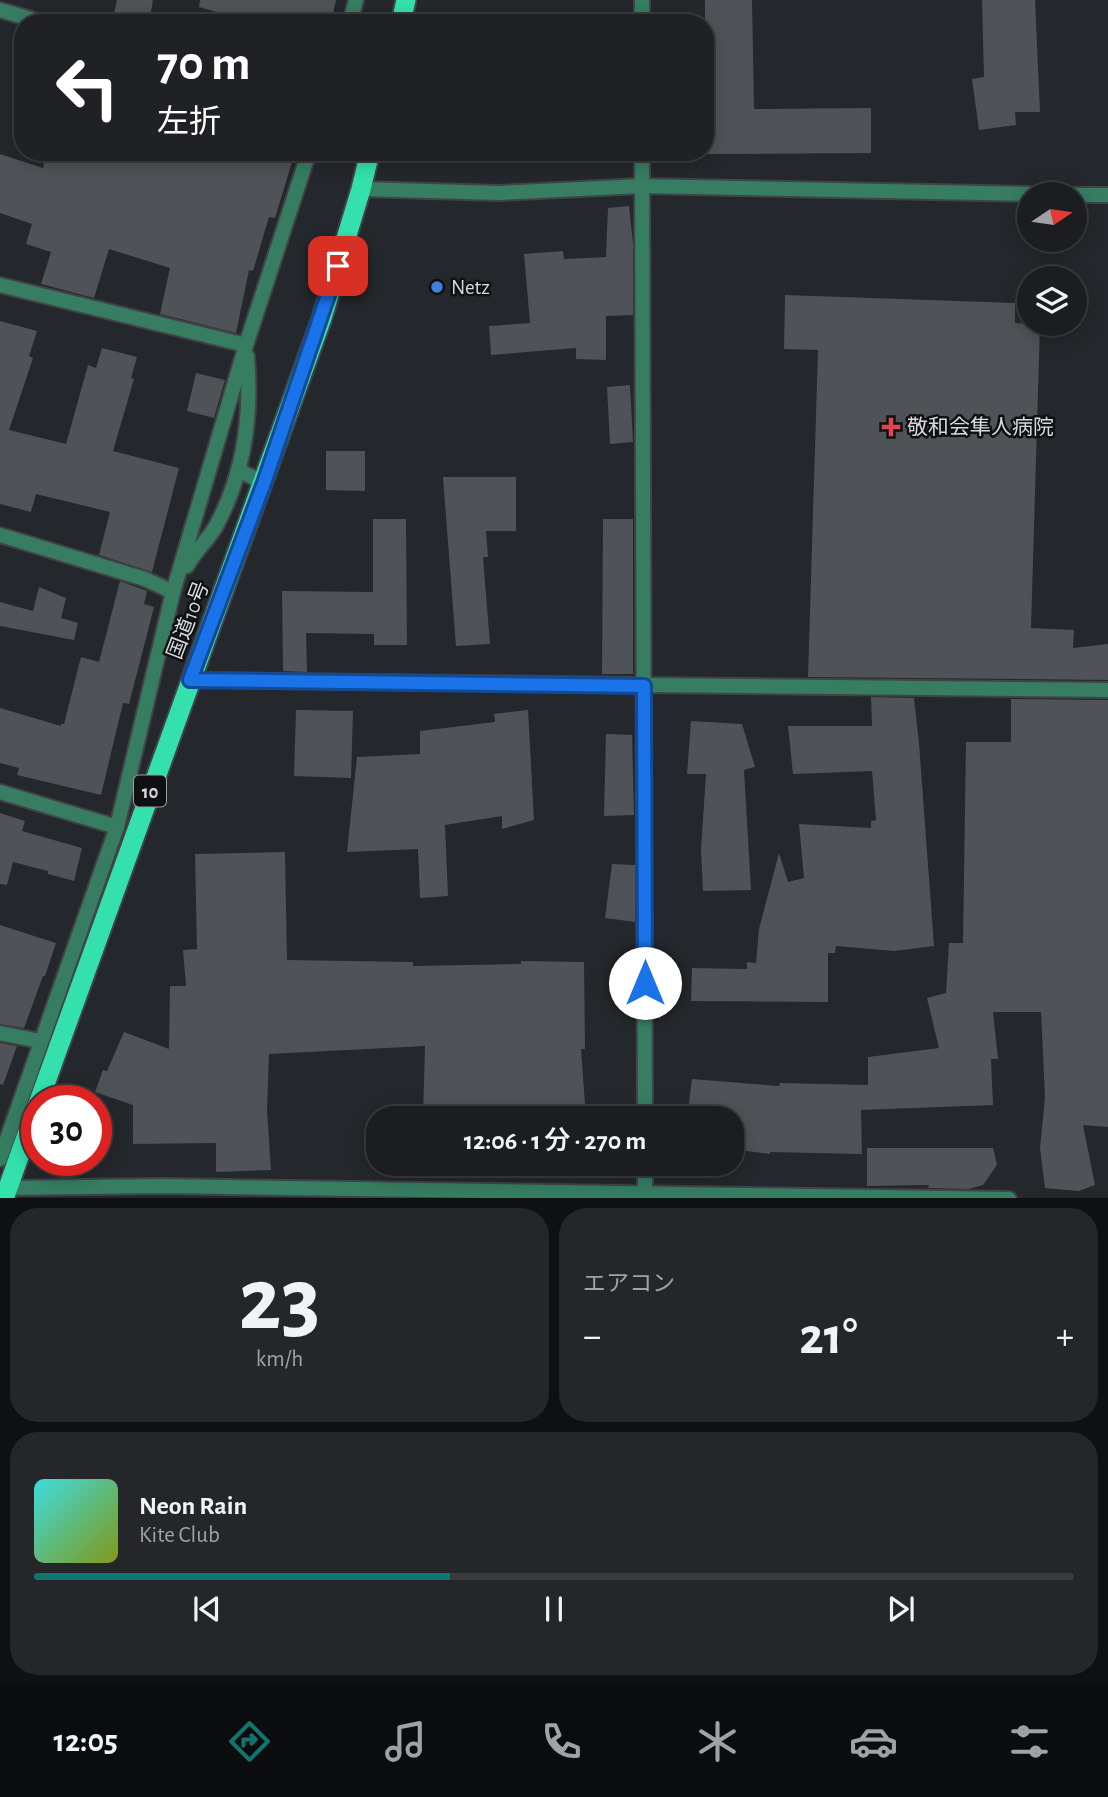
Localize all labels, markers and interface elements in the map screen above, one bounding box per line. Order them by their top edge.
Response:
text: 70 m [157,40,251,89]
icon: left [42,42,133,133]
text: 左折 [157,106,221,138]
north arrow [1017,182,1087,252]
map controls [1017,182,1087,336]
pin [308,236,368,296]
icon: arrive [319,247,357,285]
button: layers [1017,266,1087,336]
place label: Netz [451,277,490,298]
marker: Netz [429,279,445,295]
place label: 敬和会隼人病院 [907,416,1054,438]
marker: 敬和会隼人病院 [881,417,901,437]
street label: 国道10号 [163,578,213,662]
road number: 10 [134,776,166,806]
position arrow [608,946,682,1020]
speed limit sign: 30 [21,1085,112,1176]
text: 12:06 · 1 分 · 270 m [464,1128,646,1154]
text: 23 [238,1255,321,1346]
text: エアコン [583,1273,675,1296]
text: 21° [799,1311,858,1363]
text: − [583,1318,601,1356]
text: + [1056,1318,1074,1356]
text: km/h [256,1348,303,1371]
text: Neon Rain [139,1493,247,1519]
text: Kite Club [139,1524,220,1547]
icon: previous [188,1590,226,1628]
icon: pause [535,1590,573,1628]
icon: next [882,1590,920,1628]
icon: directions [225,1717,274,1766]
icon: music [381,1717,430,1766]
icon: phone [537,1717,586,1766]
icon: climate [693,1717,742,1766]
icon: car [849,1717,898,1766]
icon: filters [1005,1717,1054,1766]
text: 12:05 [54,1725,118,1757]

